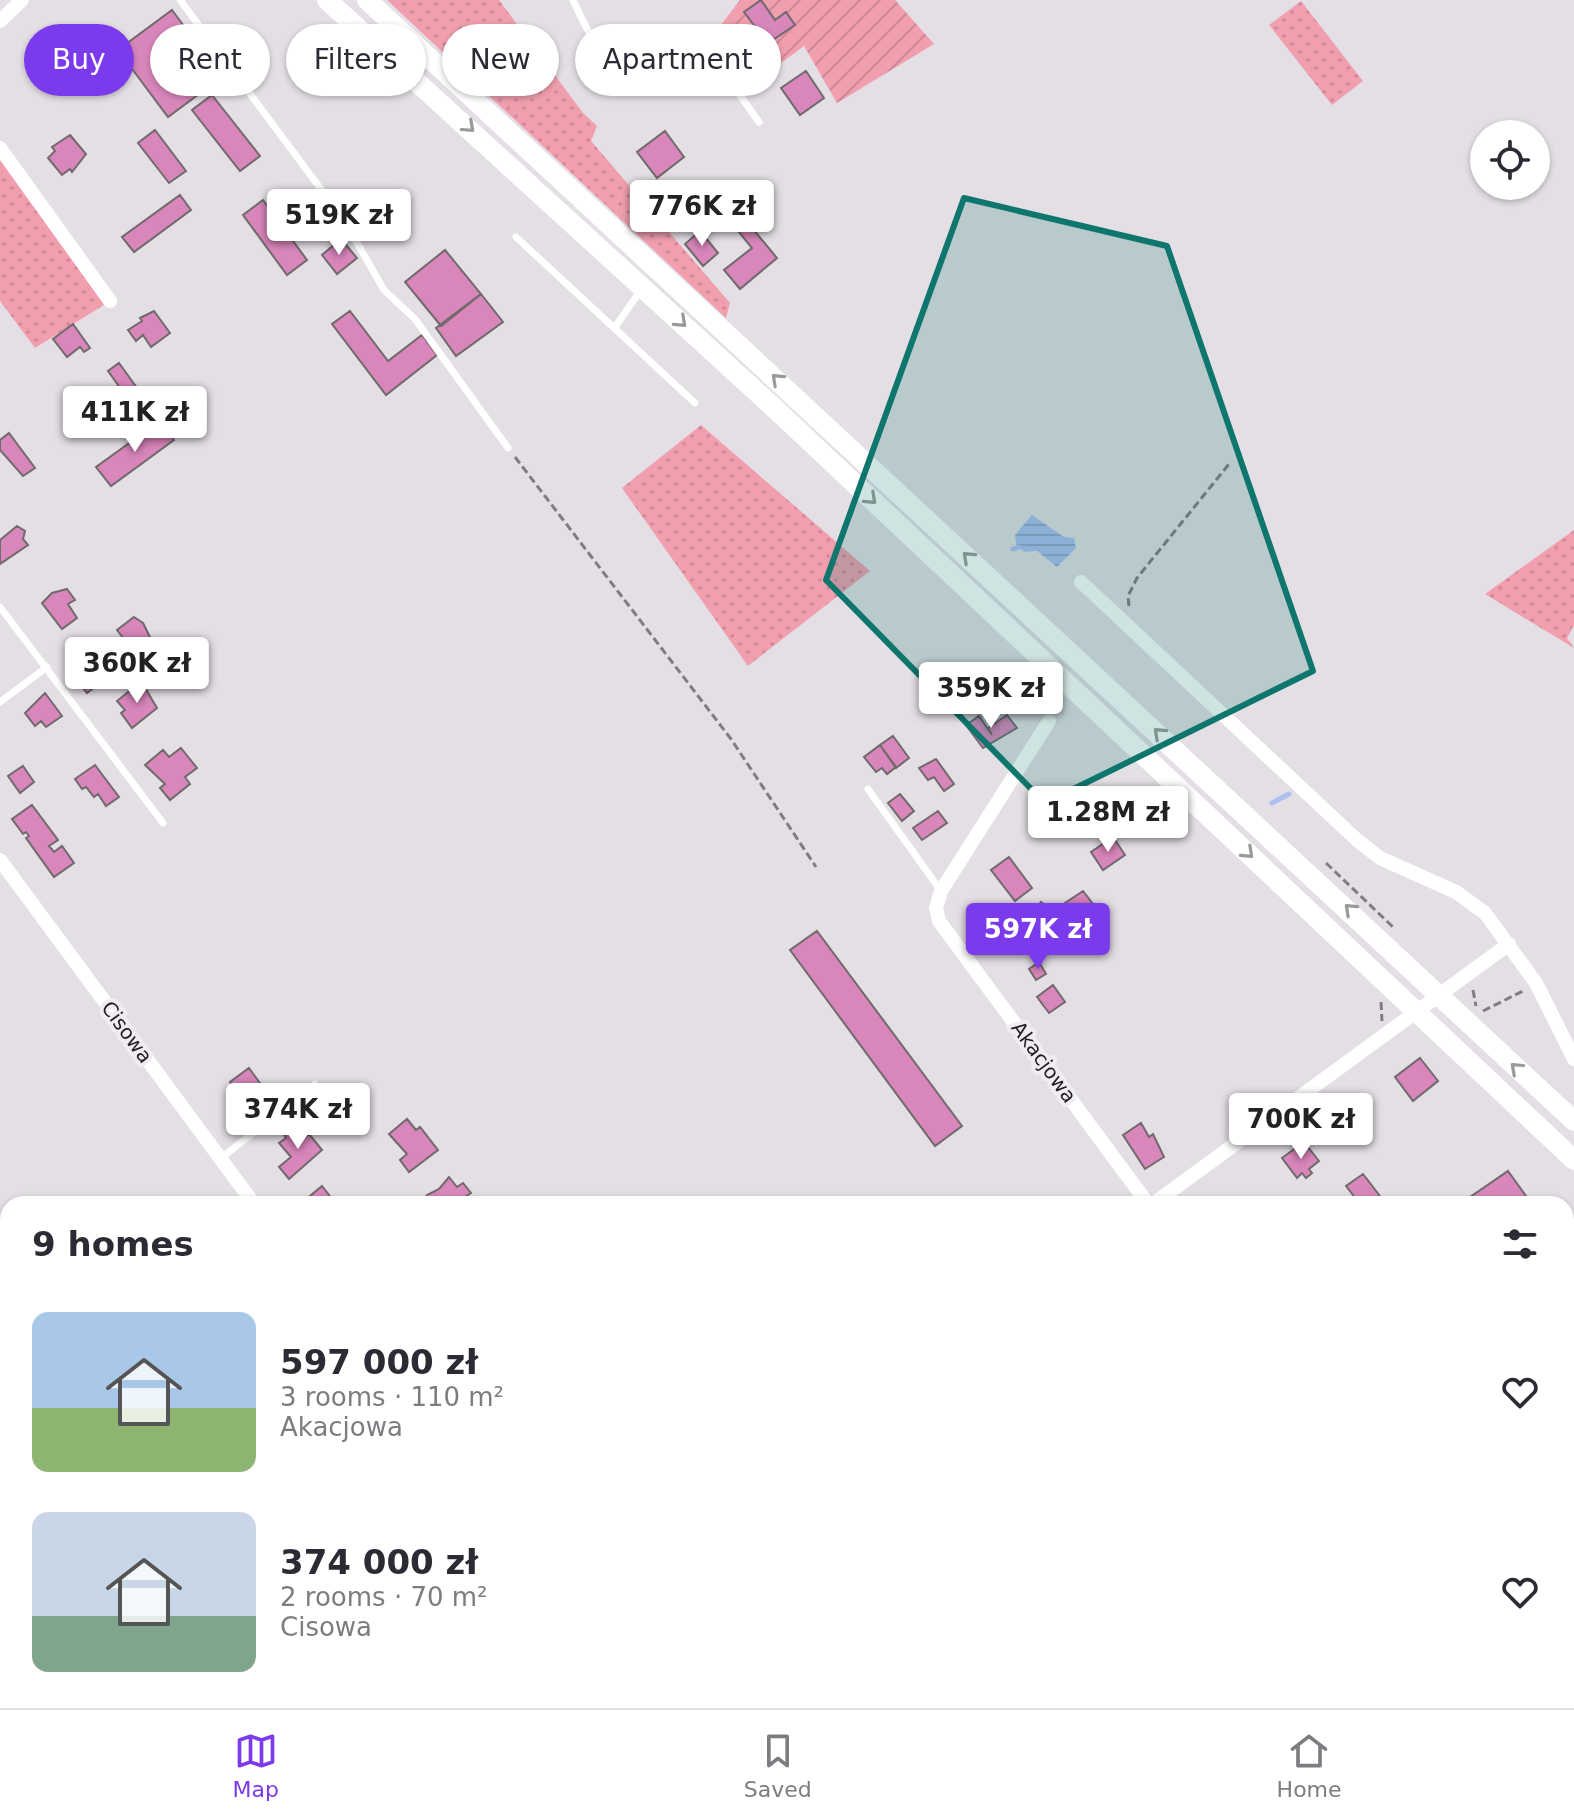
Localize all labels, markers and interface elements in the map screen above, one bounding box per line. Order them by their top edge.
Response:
chip: Buy [24,24,134,96]
chip: Rent [150,24,270,96]
chip: Filters [286,24,426,96]
chip: New [442,24,559,96]
chip: Apartment [575,24,781,96]
one-way arrow [459,117,474,132]
map controls [1470,120,1550,200]
button: locate [1470,120,1550,200]
pin: 776K zł [628,180,776,248]
pin: 519K zł [265,189,413,257]
text: 776K zł [648,191,756,221]
text: 519K zł [285,200,393,230]
one-way arrow [672,312,686,327]
one-way arrow [772,375,787,389]
pin: 411K zł [61,386,209,454]
text: 411K zł [81,397,189,427]
one-way arrow [862,490,876,504]
one-way arrow [963,551,977,566]
pin: 360K zł [63,637,211,705]
text: 360K zł [83,648,191,678]
pin: 359K zł [917,662,1065,730]
text: 359K zł [937,673,1045,703]
one-way arrow [1154,728,1169,742]
pin: 1.28M zł [1025,786,1191,854]
text: 1.28M zł [1046,797,1170,827]
one-way arrow [1239,844,1254,858]
pin: 597K zł [964,903,1112,971]
one-way arrow [1345,904,1359,919]
text: 597K zł [984,914,1092,944]
street label: Cisowa [96,996,158,1068]
street label: Akacjowa [1006,1017,1082,1107]
one-way arrow [1511,1064,1526,1078]
pin: 374K zł [224,1083,372,1151]
pin: 700K zł [1227,1093,1375,1161]
text: 374K zł [244,1094,352,1124]
text: 700K zł [1247,1104,1355,1134]
icon: filters [1498,1222,1542,1266]
text: 9 homes [32,1224,194,1264]
text: 597 000 zł [280,1342,478,1382]
icon: home [96,1344,192,1440]
icon: heart [1498,1370,1542,1414]
text: 3 rooms · 110 m² [280,1382,504,1412]
text: Akacjowa [280,1412,403,1442]
text: 374 000 zł [280,1542,478,1582]
icon: home [96,1544,192,1640]
icon: heart [1498,1570,1542,1614]
text: 2 rooms · 70 m² [280,1582,488,1612]
text: Cisowa [280,1612,372,1642]
tab: Map [232,1729,279,1802]
tab: Saved [744,1729,812,1802]
tab: Home [1277,1729,1342,1802]

